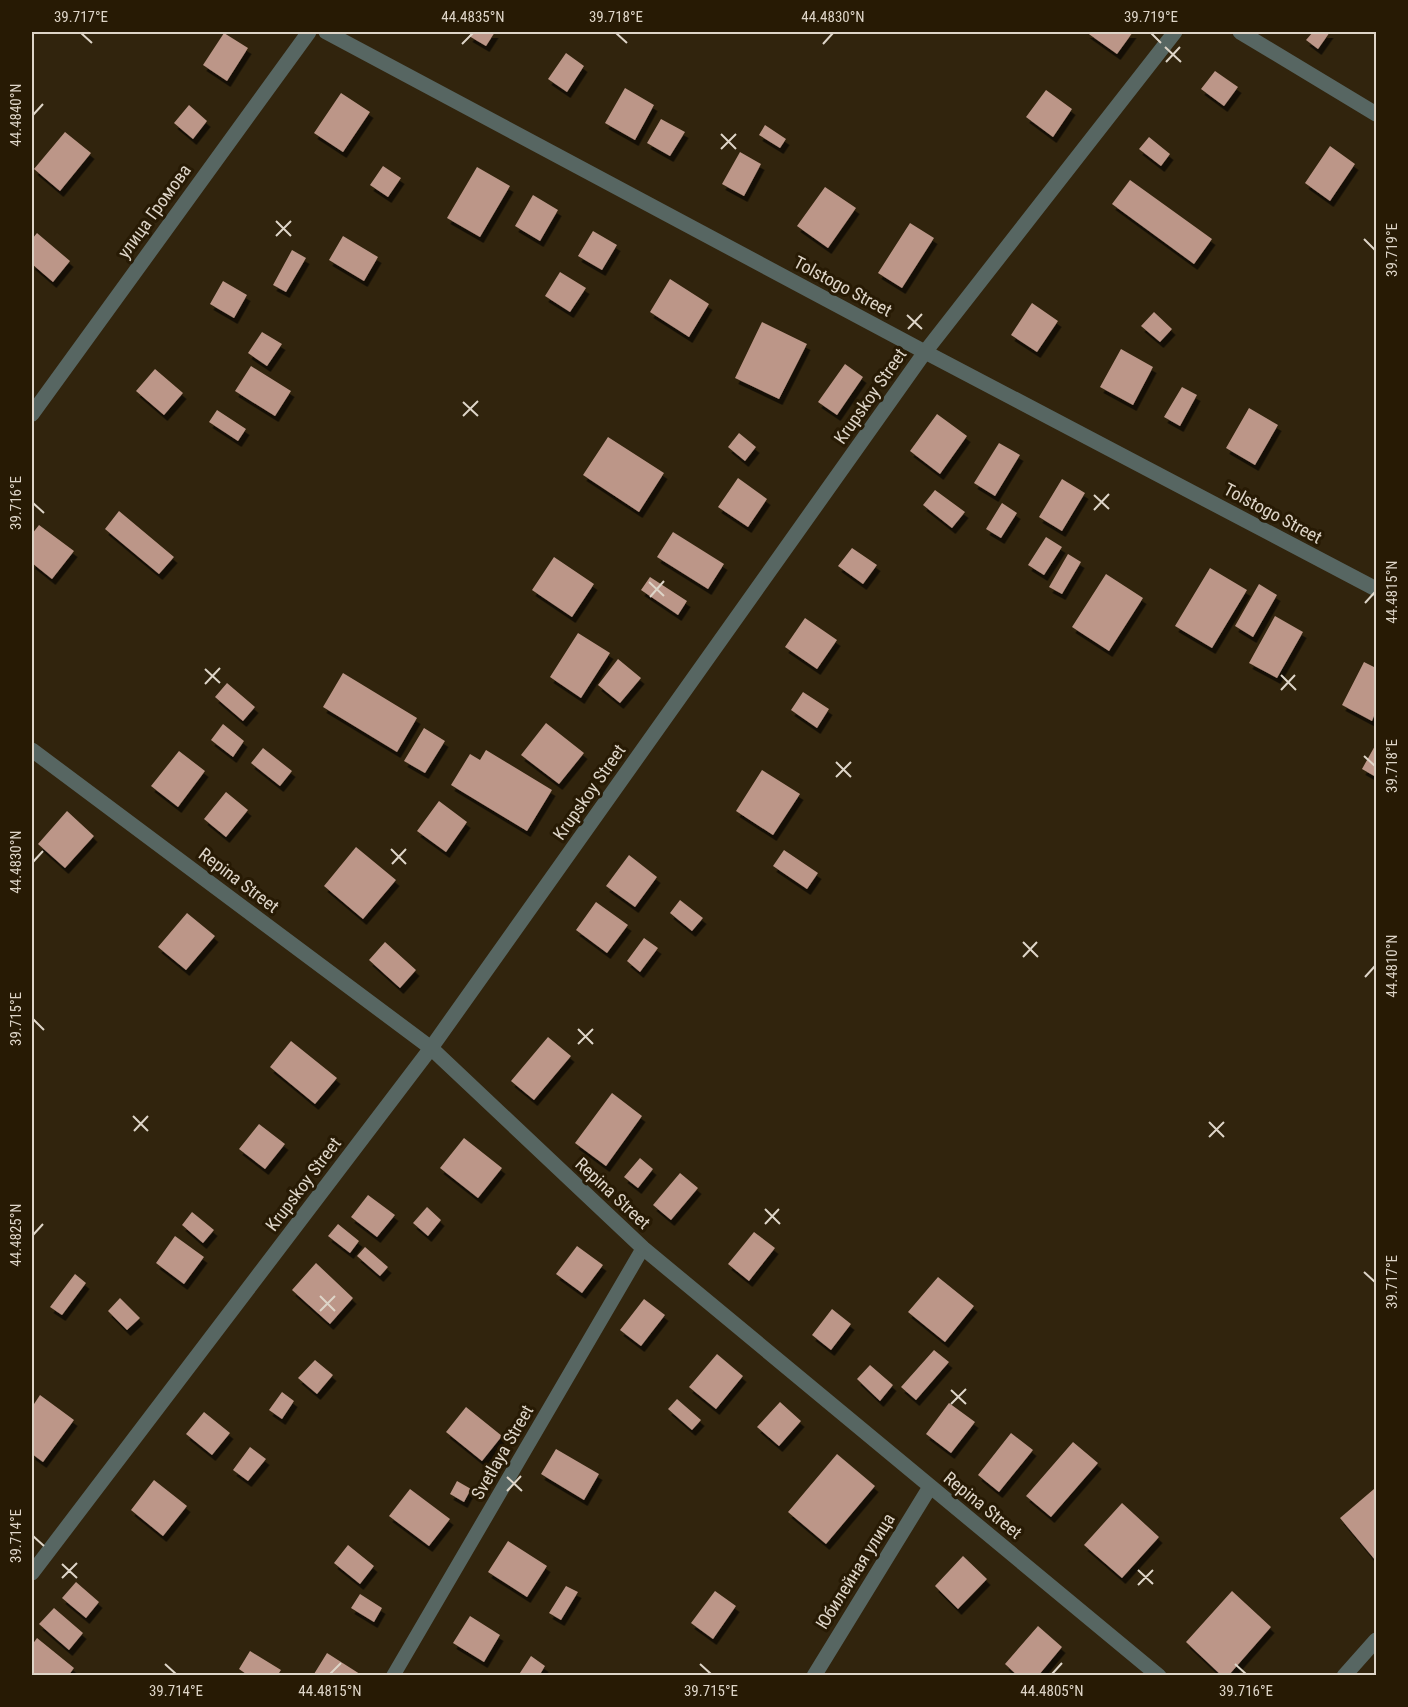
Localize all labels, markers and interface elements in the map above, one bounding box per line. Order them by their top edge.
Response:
text: 39.717°E [54,8,108,26]
text: 44.4835°N [441,8,505,26]
text: 39.718°E [589,8,643,26]
text: 44.4830°N [801,8,865,26]
text: 39.719°E [1124,8,1178,26]
text: 44.4840°N [7,83,25,147]
street label: улица Громова [113,160,195,262]
text: 39.719°E [1383,223,1401,277]
street label: Tolstogo Street [790,251,896,321]
street label: Krupskoy Street [829,344,911,448]
text: 39.716°E [7,476,25,530]
street label: Tolstogo Street [1220,478,1326,548]
text: 44.4815°N [1383,560,1401,624]
text: 39.718°E [1383,739,1401,793]
street label: Krupskoy Street [548,740,630,844]
text: 44.4830°N [7,830,25,894]
street label: Repina Street [195,843,283,917]
text: 44.4810°N [1383,934,1401,998]
text: 39.715°E [7,992,25,1046]
street label: Krupskoy Street [261,1133,345,1235]
street label: Repina Street [571,1153,655,1233]
text: 44.4825°N [7,1203,25,1267]
text: 39.717°E [1383,1255,1401,1309]
street label: Svetlaya Street [467,1401,537,1503]
street label: Repina Street [940,1467,1026,1543]
text: 39.714°E [7,1509,25,1563]
street label: Юбилейная улица [811,1509,899,1633]
text: 39.714°E [149,1682,203,1700]
text: 44.4815°N [298,1682,362,1700]
text: 39.715°E [684,1682,738,1700]
text: 44.4805°N [1020,1682,1084,1700]
text: 39.716°E [1219,1682,1273,1700]

